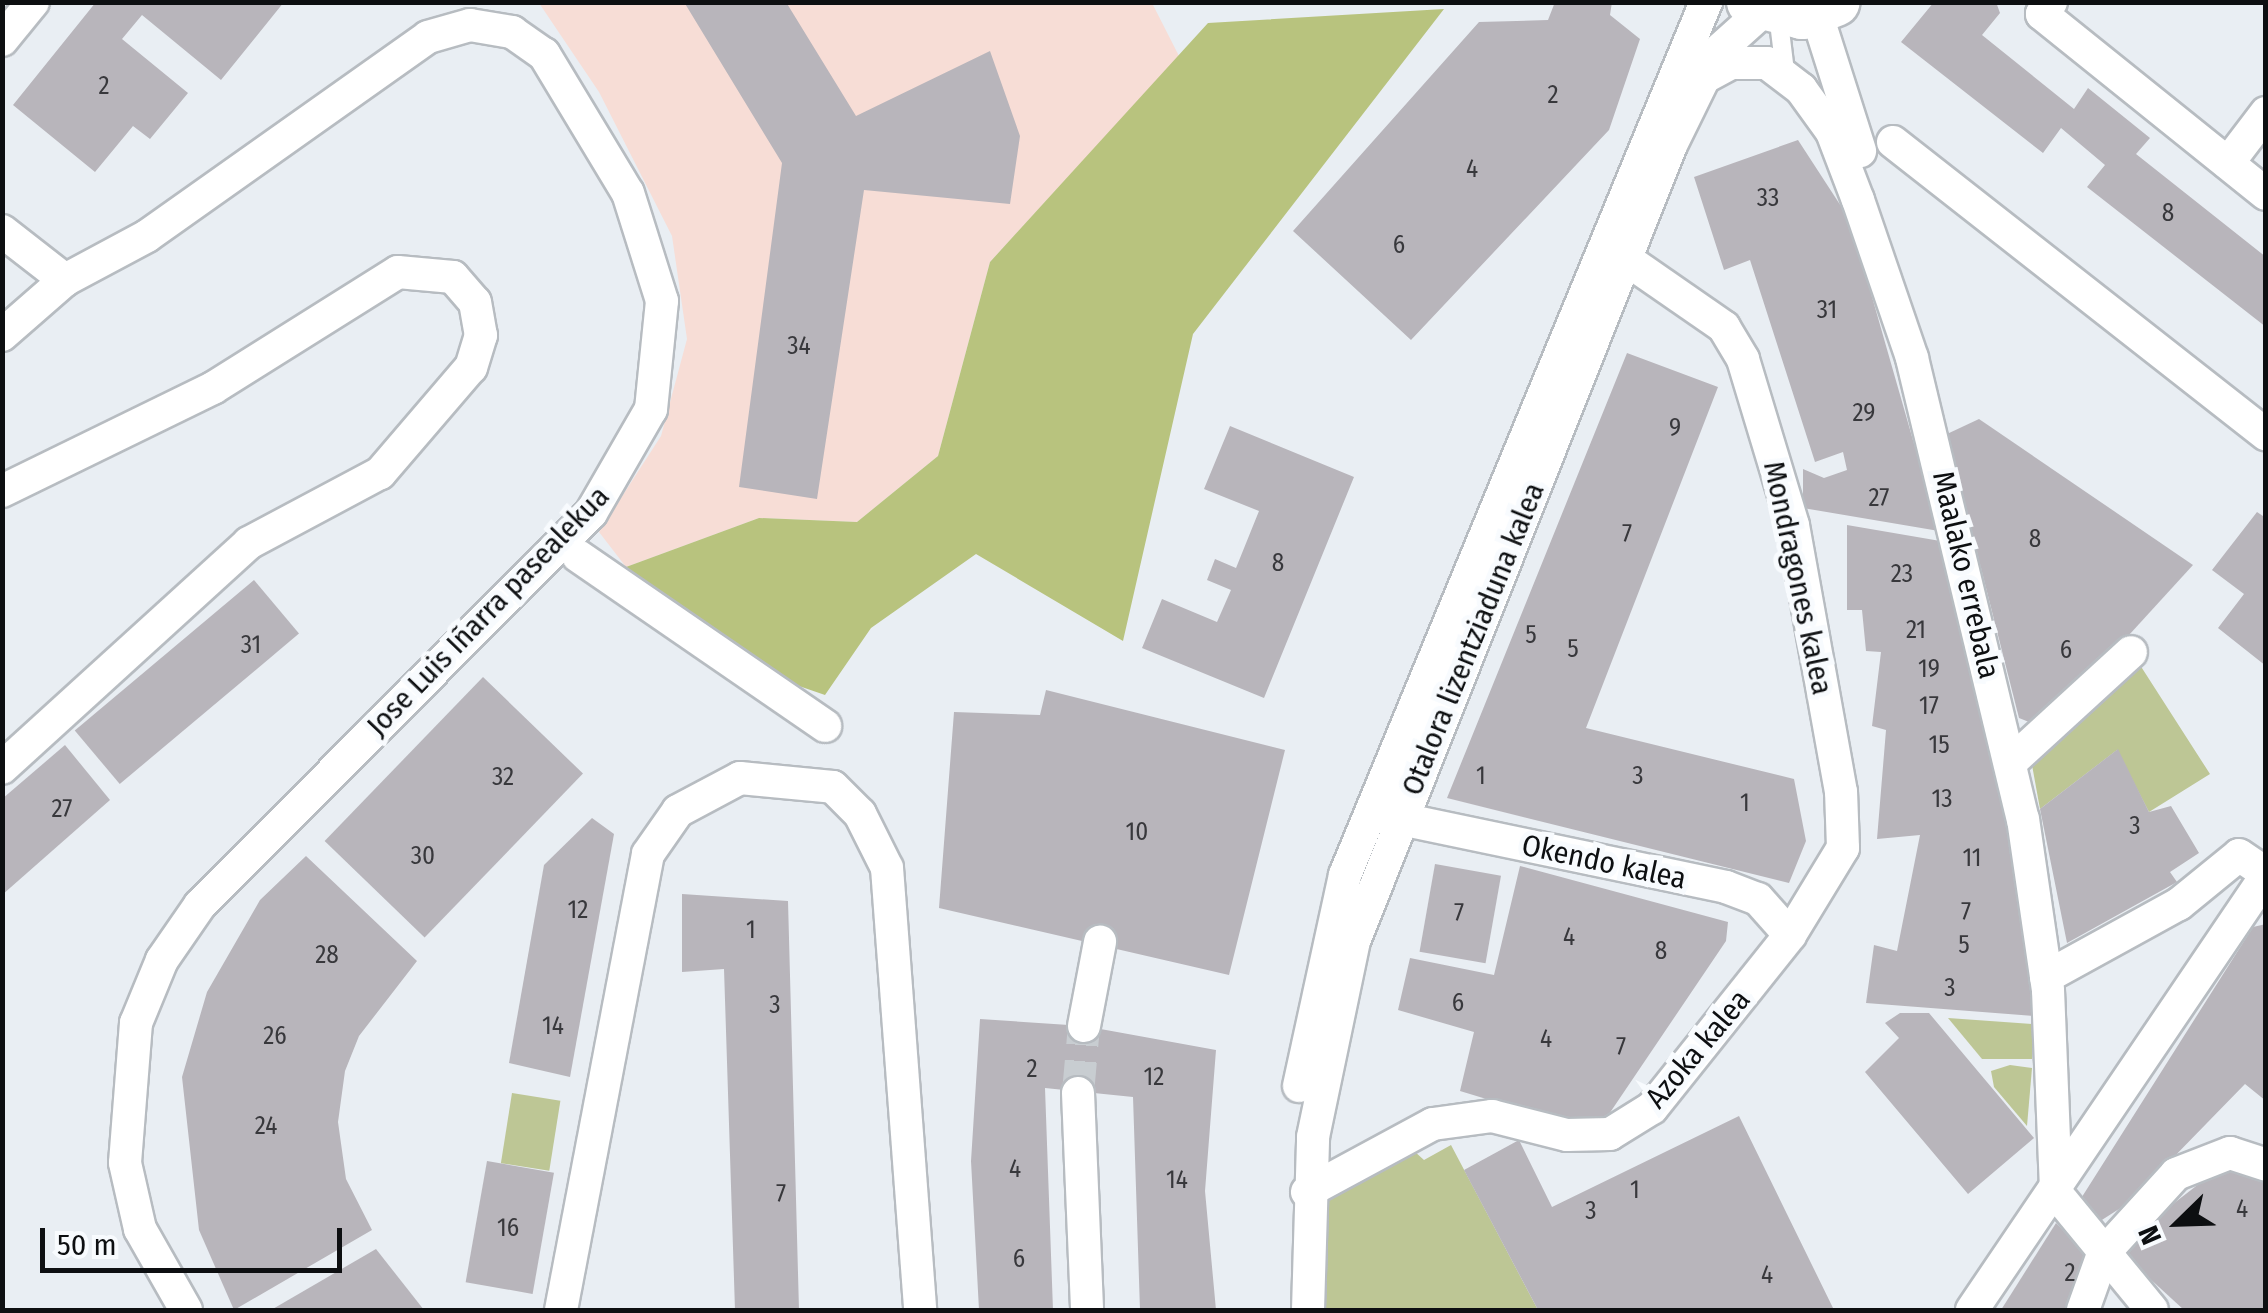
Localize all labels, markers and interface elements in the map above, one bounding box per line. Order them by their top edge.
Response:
house number: 2 [98,71,110,101]
house number: 2 [1547,80,1559,110]
house number: 4 [1466,154,1478,184]
house number: 33 [1757,183,1779,213]
house number: 8 [2162,198,2174,228]
house number: 6 [1393,230,1405,260]
house number: 31 [1817,295,1837,325]
house number: 34 [787,331,811,361]
house number: 29 [1853,398,1875,428]
house number: 9 [1669,413,1681,443]
street label: Mondragones kalea [1756,458,1840,698]
street label: Maalako errebala [1925,468,2007,682]
street label: Otalora lizentziaduna kalea [1394,478,1552,800]
street label: Jose Luis Iñarra pasealekua [359,479,617,743]
house number: 27 [1869,483,1889,513]
house number: 7 [1622,519,1632,549]
house number: 8 [2029,524,2041,554]
house number: 8 [1272,548,1284,578]
house number: 23 [1891,559,1913,589]
house number: 21 [1906,615,1926,645]
house number: 5 [1525,620,1537,650]
house number: 31 [241,630,261,660]
house number: 5 [1567,634,1579,664]
house number: 6 [2060,635,2072,665]
house number: 19 [1918,654,1940,684]
house number: 17 [1919,691,1939,721]
house number: 15 [1928,730,1950,760]
house number: 1 [1476,761,1486,791]
house number: 3 [1632,761,1644,791]
house number: 32 [492,762,514,792]
house number: 13 [1931,784,1953,814]
house number: 1 [1740,788,1750,818]
house number: 27 [52,794,72,824]
house number: 3 [2129,811,2141,841]
house number: 10 [1126,817,1148,847]
street label: Okendo kalea [1519,827,1689,897]
house number: 30 [411,841,435,871]
house number: 11 [1962,843,1982,873]
house number: 12 [568,895,588,925]
house number: 7 [1961,897,1971,927]
house number: 7 [1454,898,1464,928]
house number: 1 [746,915,756,945]
house number: 4 [1563,922,1575,952]
house number: 5 [1958,930,1970,960]
house number: 8 [1655,936,1667,966]
house number: 28 [315,940,339,970]
house number: 3 [1944,973,1956,1003]
street label: Azoka kalea [1638,982,1758,1116]
house number: 6 [1452,988,1464,1018]
house number: 3 [769,990,781,1020]
house number: 14 [542,1011,564,1041]
house number: 26 [263,1021,287,1051]
house number: 4 [1540,1024,1552,1054]
house number: 7 [1616,1032,1626,1062]
house number: 2 [1026,1054,1038,1084]
house number: 12 [1144,1062,1164,1092]
house number: 24 [255,1111,277,1141]
house number: 4 [1009,1154,1021,1184]
house number: 14 [1166,1165,1188,1195]
north arrow [2128,1173,2228,1273]
house number: 1 [1630,1175,1640,1205]
house number: 7 [776,1179,786,1209]
house number: 4 [2236,1194,2248,1224]
house number: 3 [1585,1196,1597,1226]
scale bar [45,1208,348,1270]
house number: 16 [497,1213,519,1243]
text: N [2131,1221,2168,1249]
text: 50 m [57,1227,117,1263]
house number: 6 [1013,1244,1025,1274]
house number: 2 [2064,1258,2076,1288]
house number: 4 [1761,1260,1773,1290]

